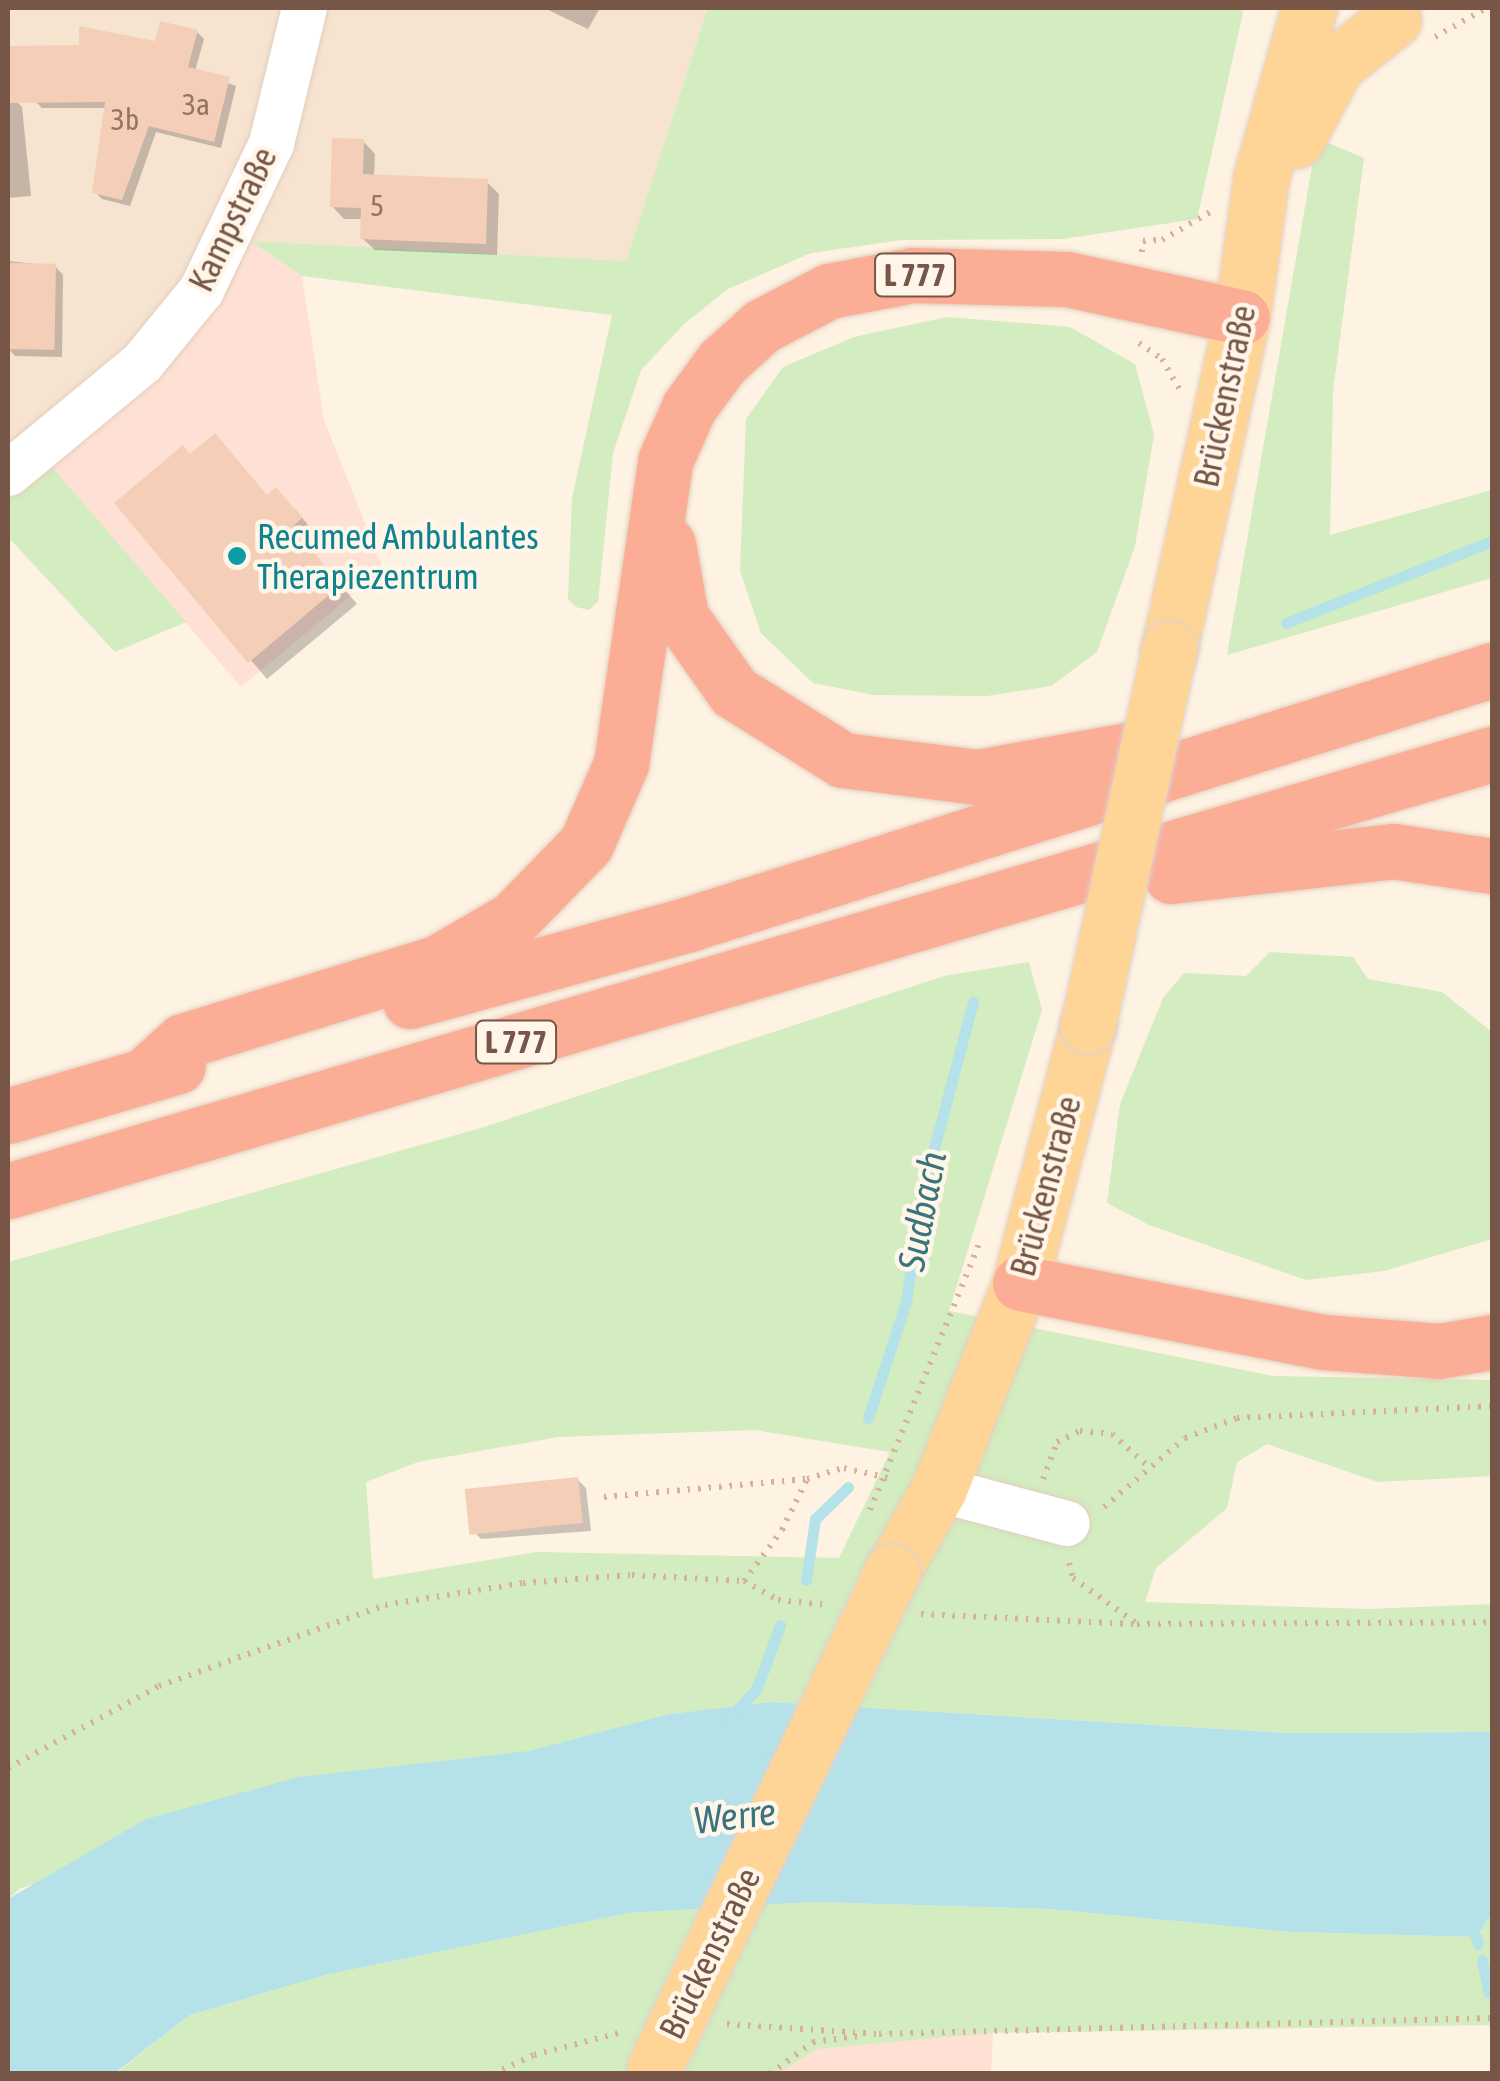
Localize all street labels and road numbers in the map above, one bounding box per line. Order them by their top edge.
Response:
street label: Kampstraße [179,140,285,298]
road number: L 777 [872,248,958,302]
street label: Brückenstraße [1184,301,1264,491]
road number: L 777 [474,1015,558,1069]
street label: Brückenstraße [1001,1091,1089,1281]
street label: Brückenstraße [650,1861,768,2045]

